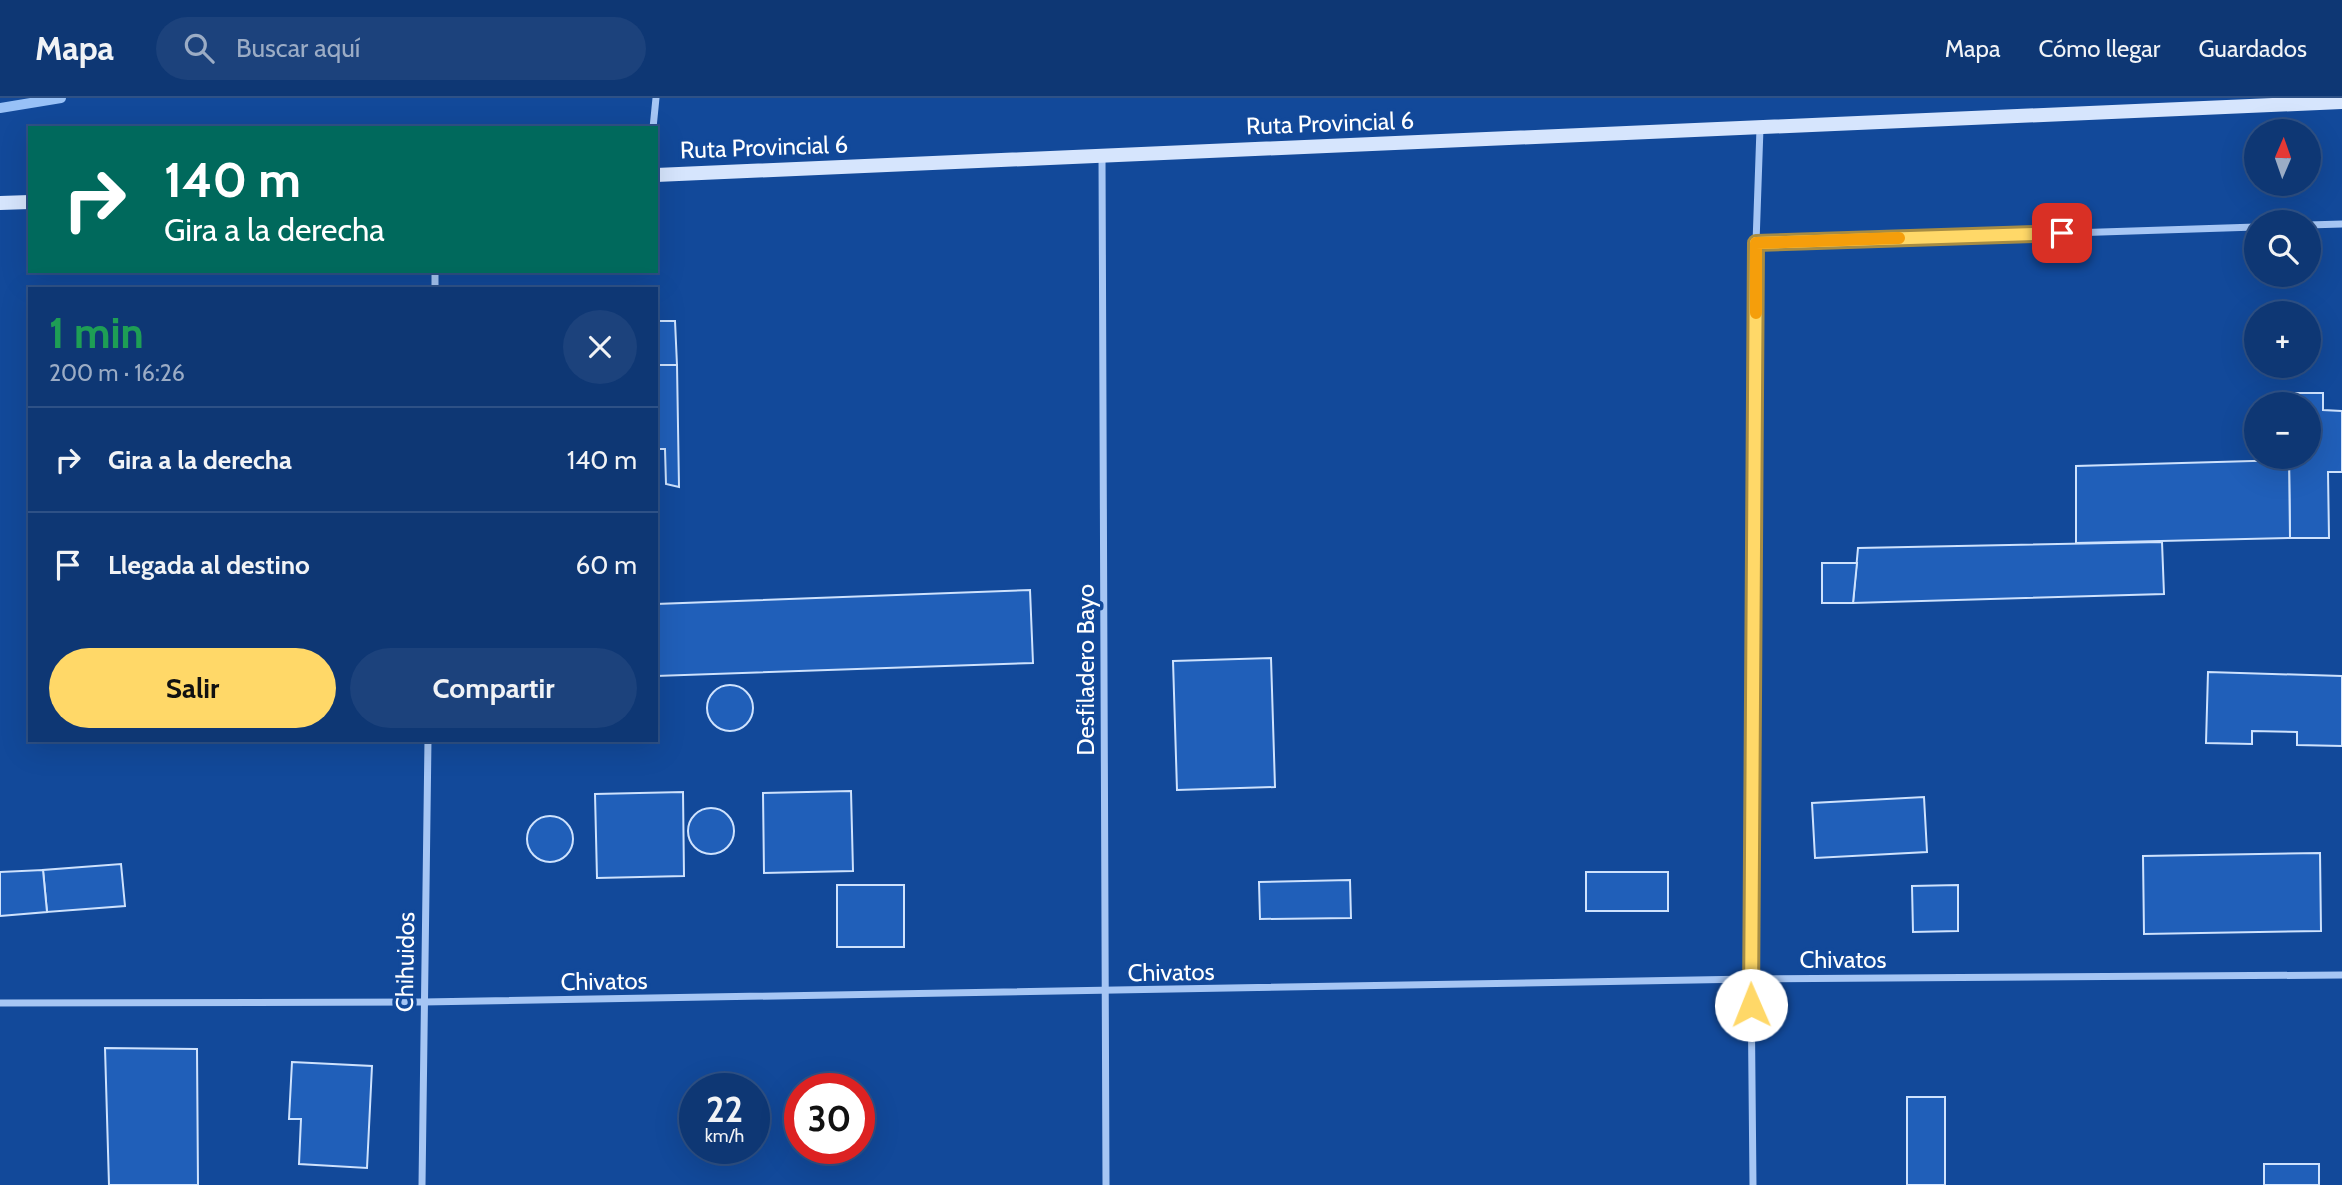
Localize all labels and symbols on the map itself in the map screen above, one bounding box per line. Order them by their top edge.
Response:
street label: Ruta Provincial 6 [1246,106,1414,140]
north arrow [2244,119,2320,196]
street label: Ruta Provincial 6 [680,130,848,164]
pin [2032,203,2092,263]
street label: Desfiladero Bayo [1071,584,1100,756]
street label: Chihuidos [390,912,420,1012]
street label: Chivatos [1800,945,1887,974]
street label: Chivatos [1127,957,1215,987]
street label: Chivatos [560,966,648,996]
position arrow [1714,968,1788,1042]
speed limit sign: 30 [784,1073,875,1164]

